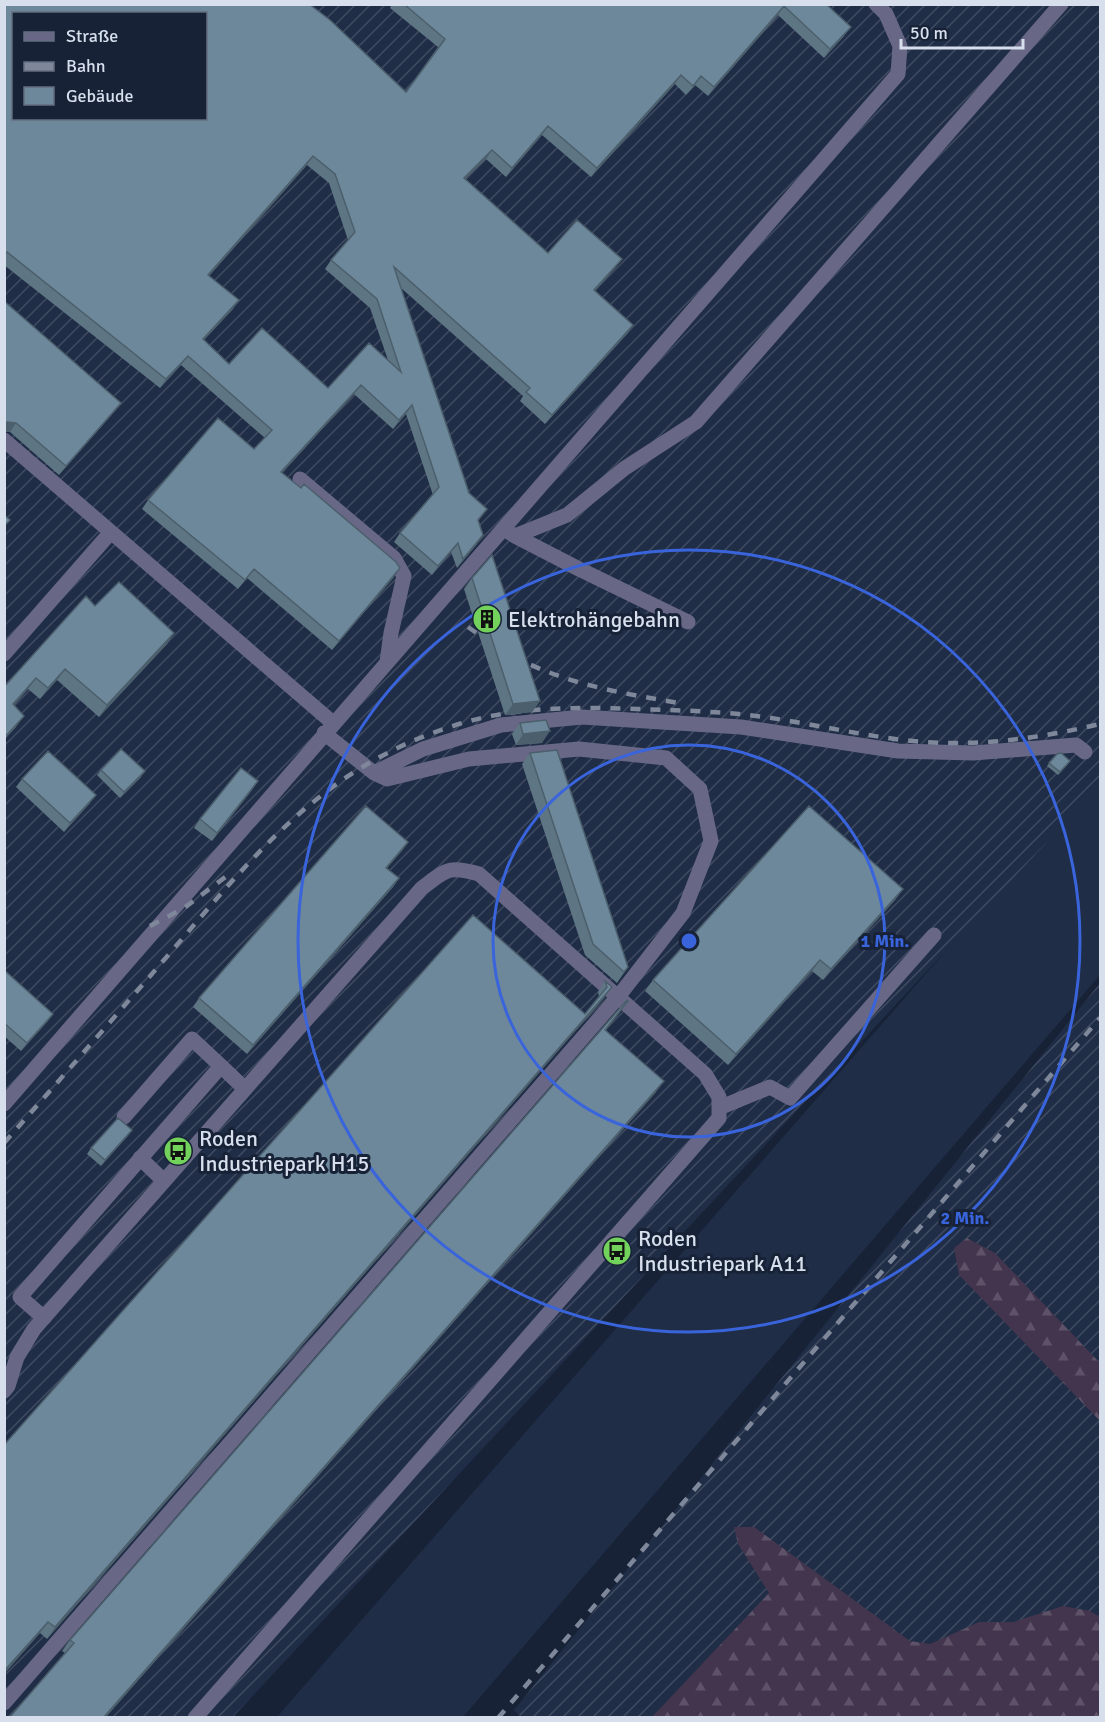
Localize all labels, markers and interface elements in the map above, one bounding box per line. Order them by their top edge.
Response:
legend [12,12,207,120]
scale bar [901,12,1022,50]
text: 50 m [910,22,948,44]
text: Straße [66,25,118,47]
text: Bahn [66,55,106,77]
text: Gebäude [66,85,134,107]
building icon: Elektrohängebahn [471,603,503,635]
place label: Elektrohängebahn [508,606,680,633]
text: 1 Min. [860,930,910,952]
centre of rings [679,931,699,951]
place label: Roden Industriepark H15 [199,1125,369,1177]
bus stop icon: Roden Industriepark H15 [162,1135,194,1167]
text: 2 Min. [940,1207,990,1229]
place label: Roden Industriepark A11 [638,1225,807,1277]
bus stop icon: Roden Industriepark A11 [601,1235,633,1267]

